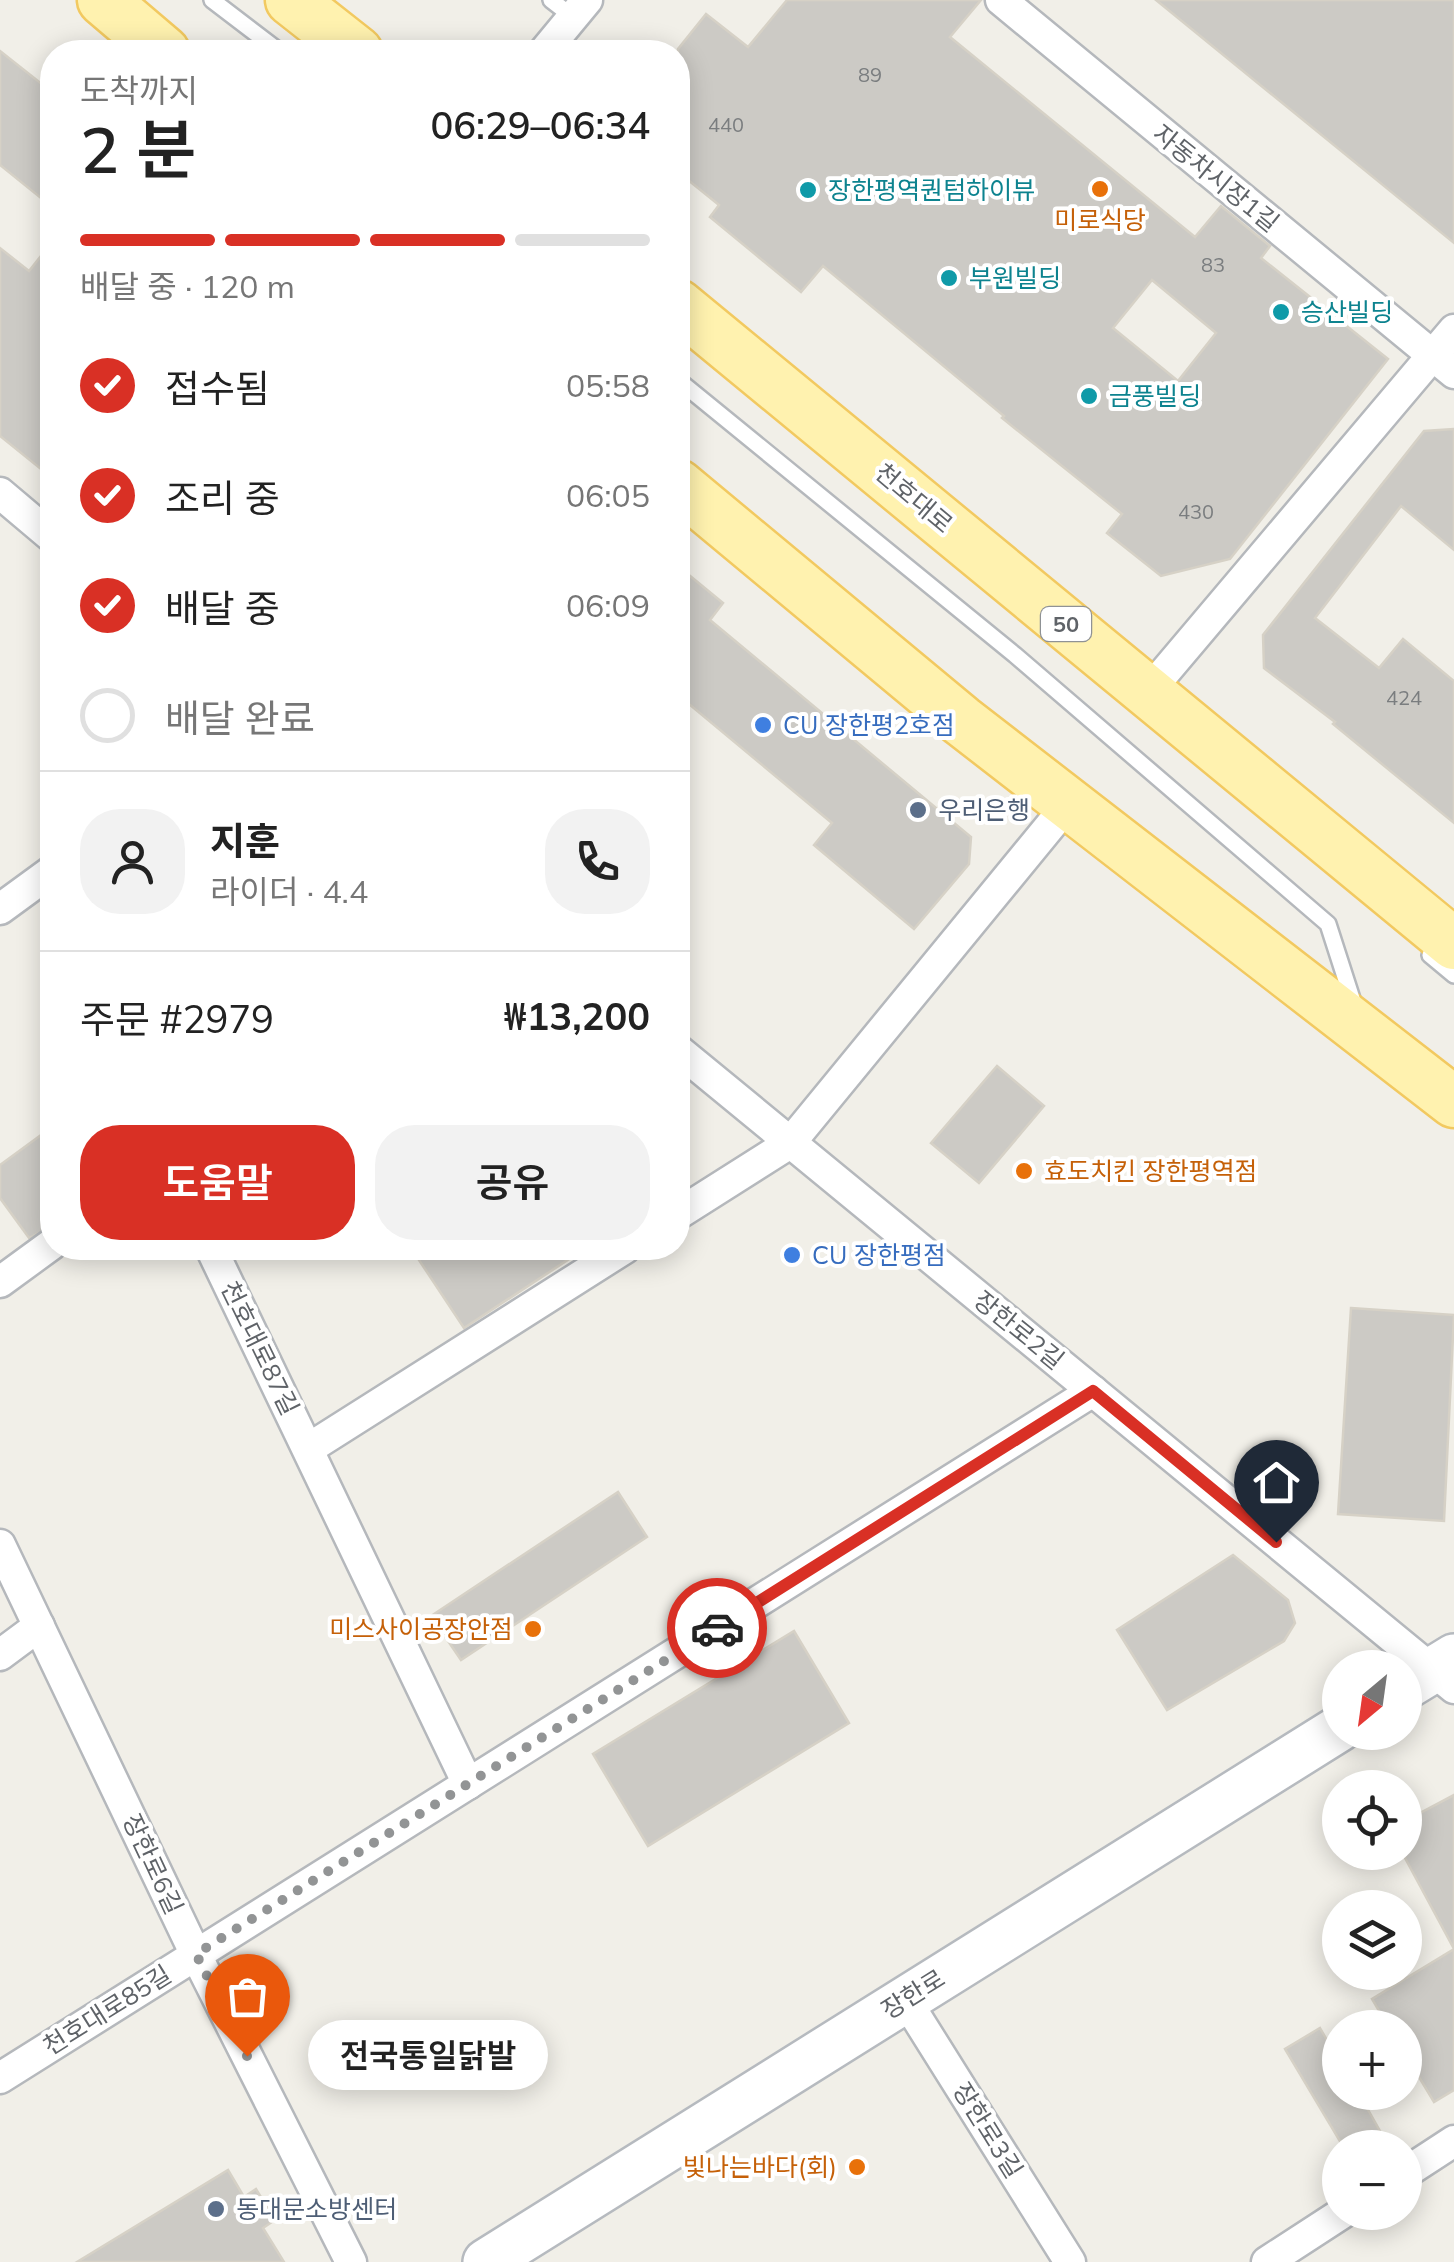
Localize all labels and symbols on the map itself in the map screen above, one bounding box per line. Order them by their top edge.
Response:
house number: 89 [858,62,882,87]
house number: 440 [708,112,744,137]
street label: 자동차시장1길 [1147,117,1286,238]
place label: 장한평역퀀텀하이뷰 [828,174,1035,205]
marker: 미로식당 [1089,178,1111,200]
marker: 장한평역퀀텀하이뷰 [797,179,819,201]
place label: 미로식당 [1054,204,1146,235]
house number: 83 [1201,252,1225,277]
place label: 부원빌딩 [969,262,1061,293]
marker: 부원빌딩 [938,267,960,289]
place label: 승산빌딩 [1301,296,1393,327]
marker: 승산빌딩 [1270,301,1292,323]
place label: 금풍빌딩 [1109,380,1201,411]
marker: 금풍빌딩 [1078,385,1100,407]
street label: 천호대로 [869,456,960,539]
house number: 430 [1178,499,1214,524]
road number: 50 [1041,607,1091,641]
house number: 424 [1386,685,1422,710]
place label: CU 장한평2호점 [783,709,955,740]
marker: CU 장한평2호점 [752,714,774,736]
place label: 우리은행 [938,794,1030,825]
marker: 우리은행 [907,799,929,821]
place label: 효도치킨 장한평역점 [1044,1155,1258,1186]
marker: 효도치킨 장한평역점 [1013,1160,1035,1182]
place label: CU 장한평점 [812,1239,946,1270]
marker: CU 장한평점 [781,1244,803,1266]
street label: 천호대로87길 [215,1276,306,1420]
street label: 장한로2길 [968,1284,1071,1375]
pin [1234,1440,1319,1543]
courier [667,1578,767,1678]
place label: 미스사이공장안점 [329,1613,513,1644]
marker: 미스사이공장안점 [522,1618,544,1640]
north arrow [1322,1650,1422,1750]
street label: 장한로6길 [117,1809,190,1919]
pin [205,1954,290,2057]
street label: 천호대로85길 [37,1958,176,2061]
street label: 장한로 [875,1962,950,2025]
callout: 전국통일닭발 [307,2021,547,2091]
street label: 장한로3길 [947,2076,1030,2183]
place label: 빛나는바다(회) [683,2151,837,2182]
marker: 빛나는바다(회) [846,2156,868,2178]
place label: 동대문소방센터 [236,2193,397,2224]
marker: 동대문소방센터 [205,2198,227,2220]

